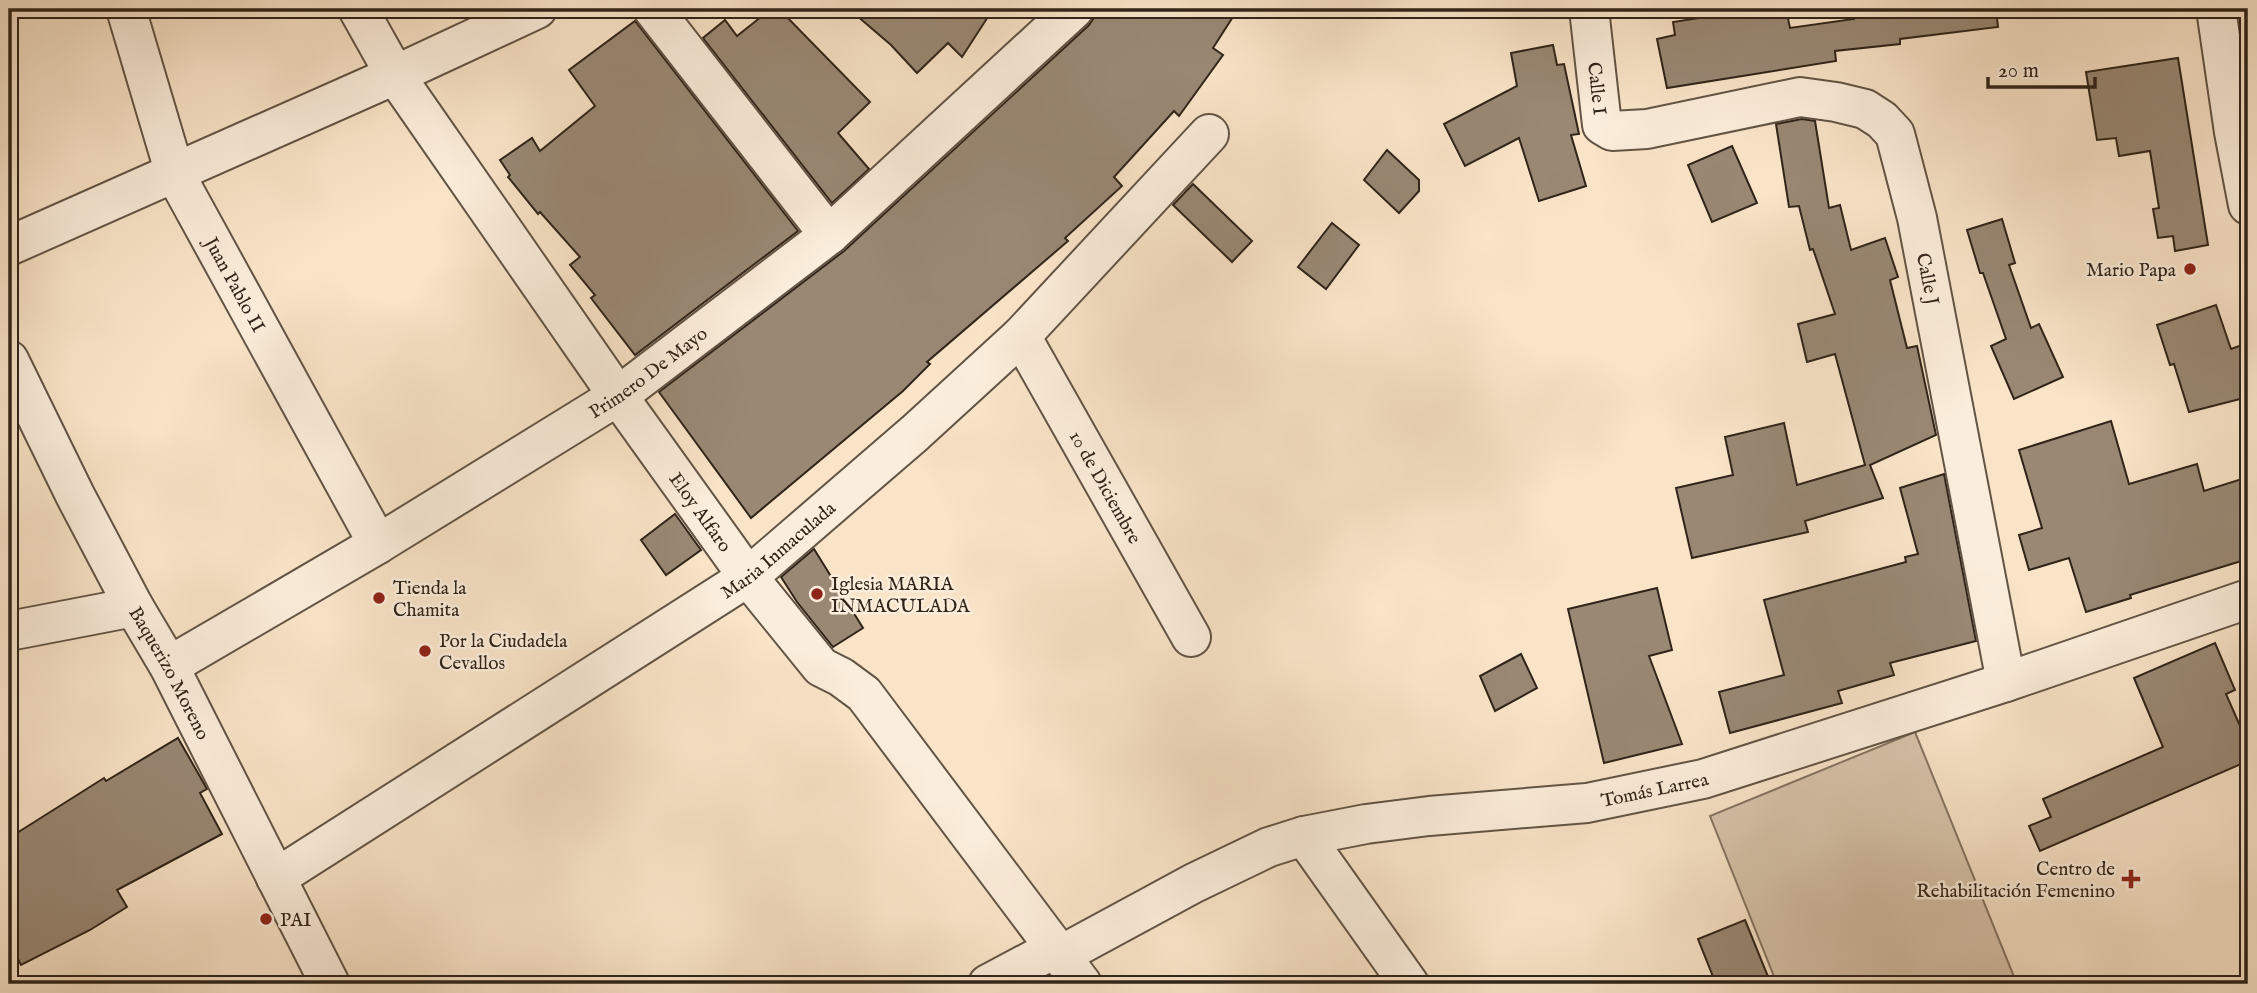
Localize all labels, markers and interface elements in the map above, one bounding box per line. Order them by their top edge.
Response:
scale bar [1988,46,2094,90]
text: 20 m [1998,58,2039,85]
street label: Calle I [1581,61,1611,117]
street label: Juan Pablo II [197,232,269,337]
street label: Calle J [1910,251,1943,308]
place label: Mario Papa [2086,259,2177,283]
marker: Mario Papa [2182,261,2198,277]
street label: Primero De Mayo [585,322,713,425]
street label: 10 de Diciembre [1063,427,1146,549]
street label: Eloy Alfaro [663,468,736,557]
street label: Maria Inmaculada [717,496,842,605]
place label: Iglesia MARIA INMACULADA [831,573,971,619]
place label: Tienda la Chamita [393,577,467,623]
marker: Iglesia MARIA INMACULADA [809,586,825,602]
marker: Tienda la Chamita [371,590,387,606]
street label: Baquerizo Moreno [123,603,214,744]
place label: Por la Ciudadela Cevallos [439,630,568,676]
marker: Por la Ciudadela Cevallos [417,643,433,659]
street label: Tomás Larrea [1599,768,1712,814]
place label: Centro de Rehabilitación Femenino [1916,858,2115,904]
marker: Centro de Rehabilitación Femenino [2121,869,2141,889]
place label: PAI [280,909,312,933]
marker: PAI [258,911,274,927]

